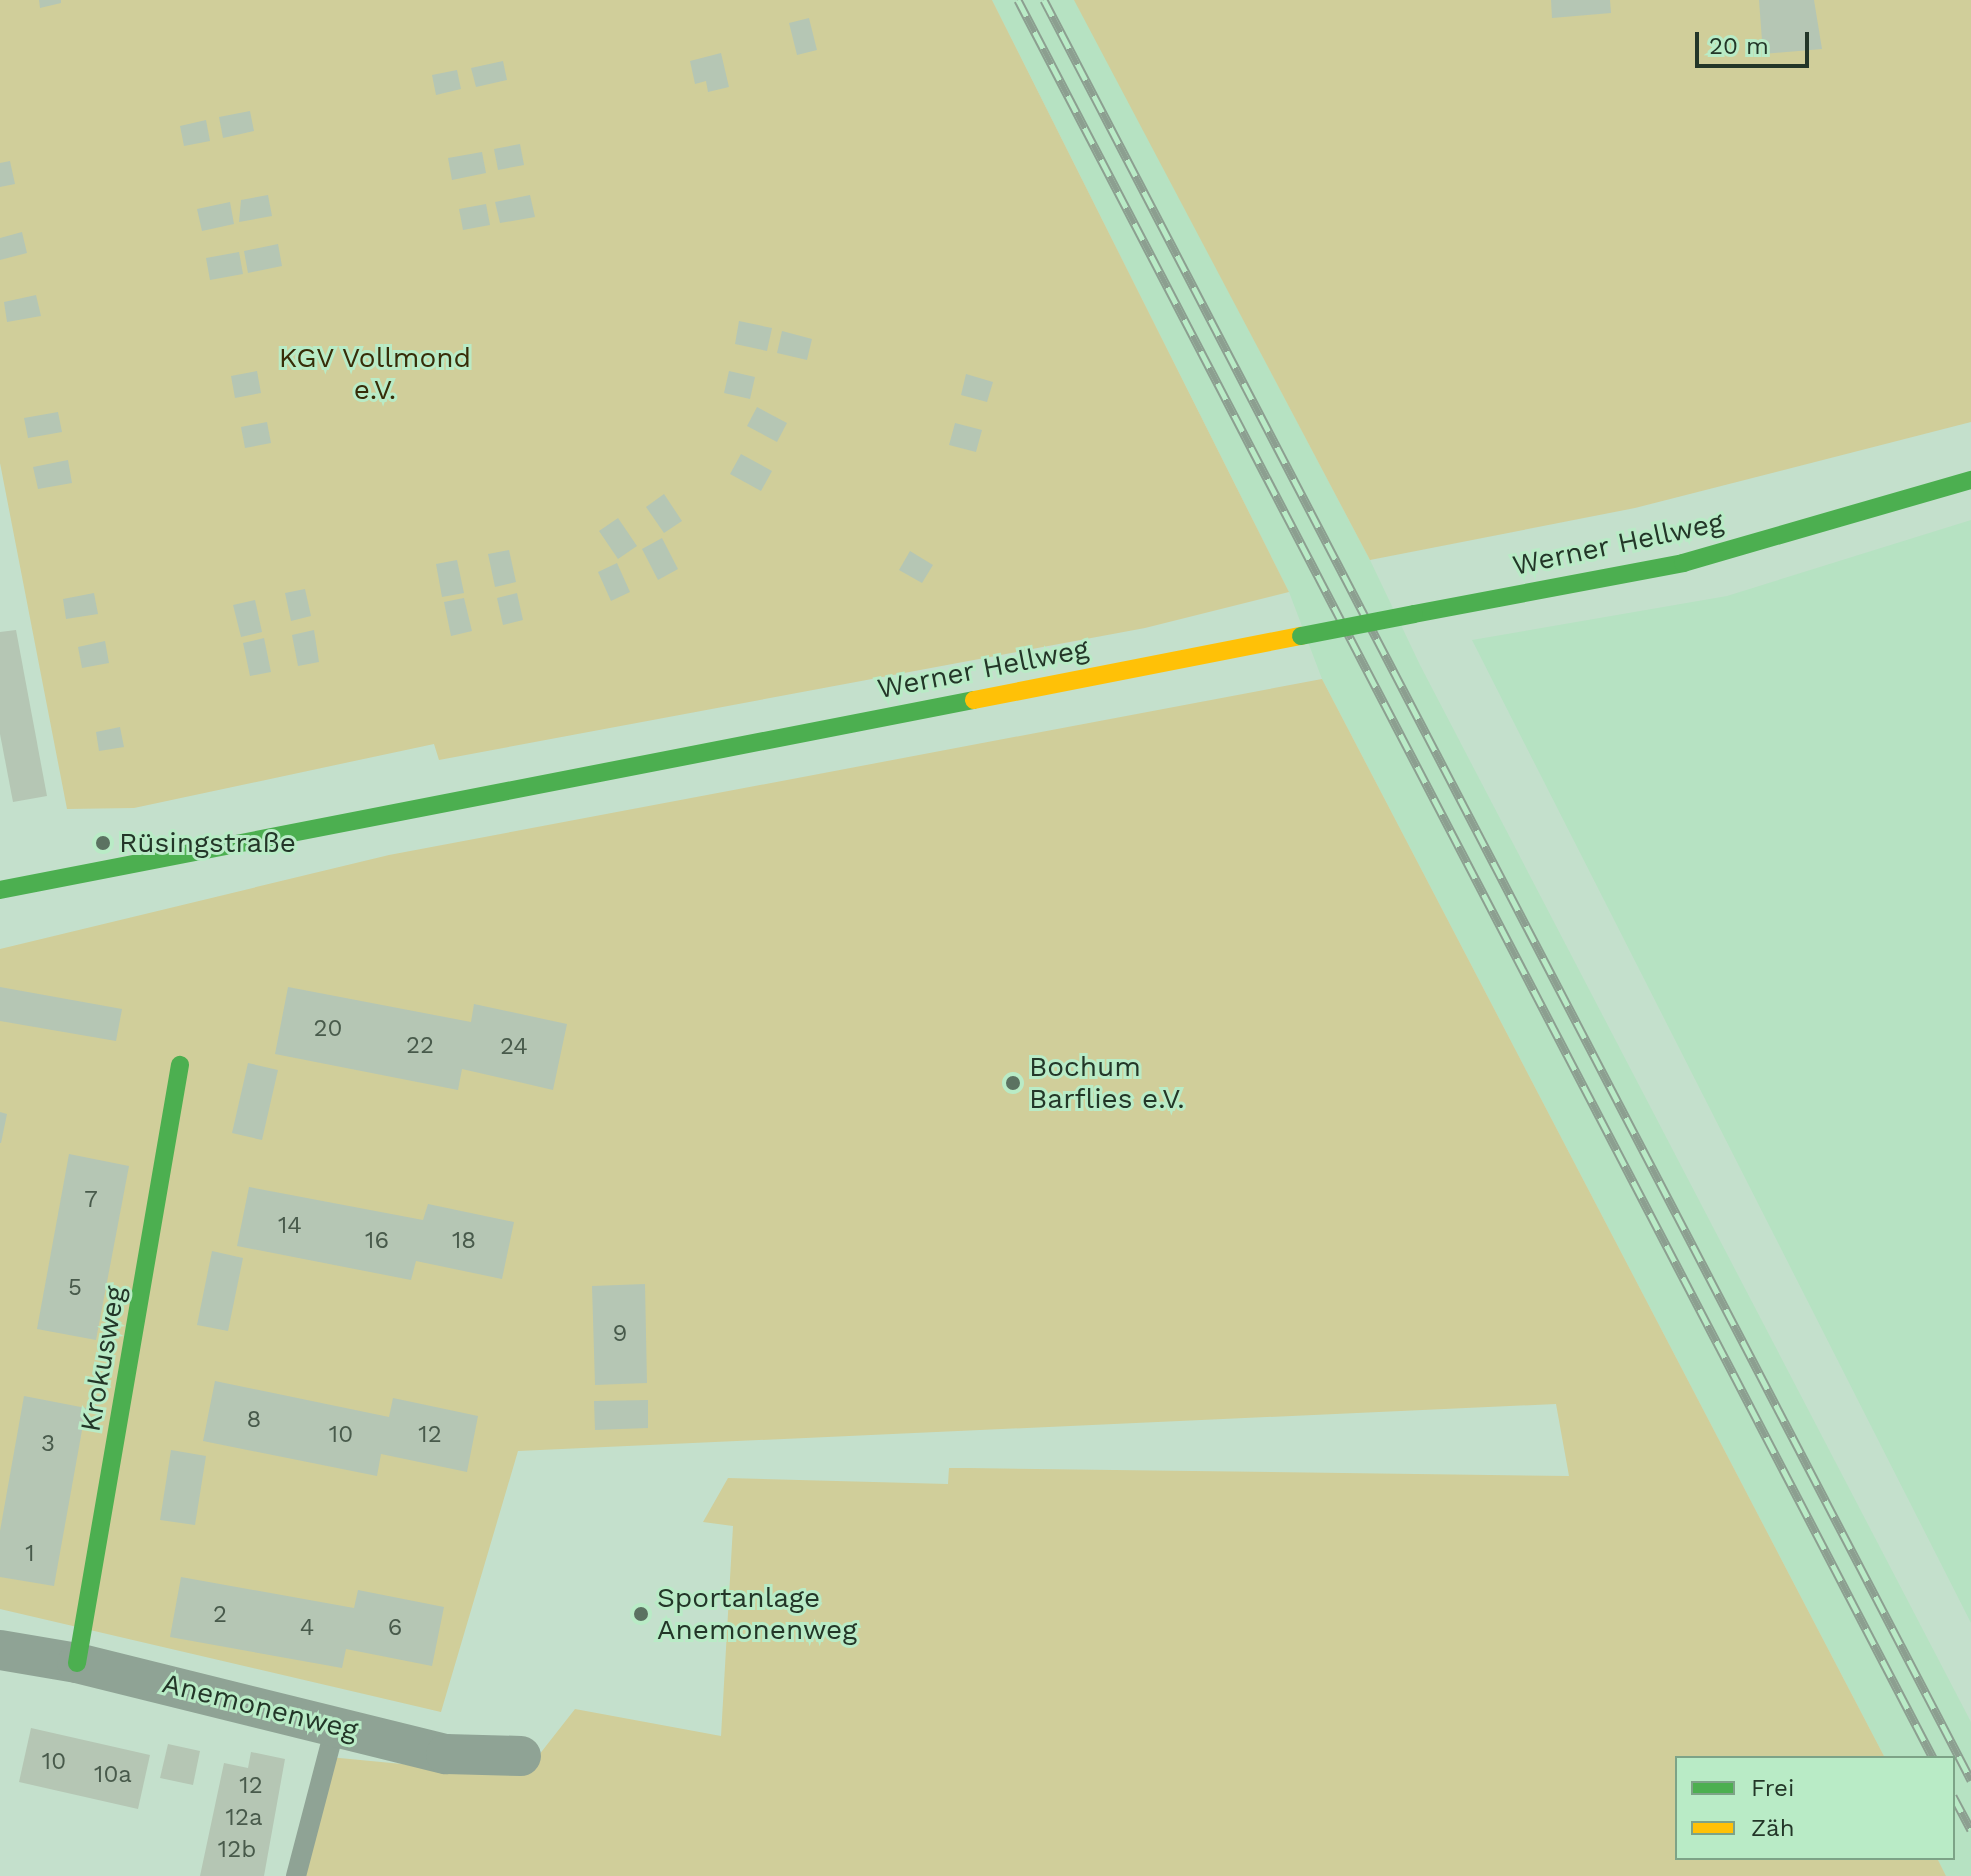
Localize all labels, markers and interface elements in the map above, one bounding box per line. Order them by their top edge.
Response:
scale bar [1699,16,1813,66]
text: 20 m [1709,32,1769,60]
park label: KGV Vollmond e.V. [278,341,472,407]
street label: Werner Hellweg [1509,505,1727,583]
street label: Werner Hellweg [874,632,1092,706]
place label: Rüsingstraße [119,826,296,860]
marker: Rüsingstraße [94,834,112,852]
house number: 20 [314,1015,342,1043]
house number: 22 [406,1032,434,1060]
house number: 24 [500,1033,528,1061]
place label: Bochum Barflies e.V. [1029,1050,1185,1116]
marker: Bochum Barflies e.V. [1004,1074,1022,1092]
house number: 7 [84,1186,98,1214]
house number: 14 [278,1212,302,1240]
house number: 16 [365,1227,389,1255]
house number: 18 [452,1227,476,1255]
house number: 5 [68,1274,82,1302]
street label: Krokusweg [74,1284,132,1434]
house number: 9 [613,1320,627,1348]
house number: 8 [247,1406,261,1434]
house number: 10 [329,1421,353,1449]
house number: 12 [418,1421,442,1449]
house number: 3 [41,1430,55,1458]
house number: 1 [25,1540,35,1568]
place label: Sportanlage Anemonenweg [657,1581,857,1647]
house number: 2 [213,1601,227,1629]
marker: Sportanlage Anemonenweg [632,1605,650,1623]
house number: 4 [300,1614,314,1642]
house number: 6 [388,1614,402,1642]
street label: Anemonenweg [159,1666,361,1748]
house number: 10 [42,1748,66,1776]
legend [1675,1756,1955,1860]
house number: 10a [94,1761,132,1789]
house number: 12 [239,1772,263,1800]
text: Frei [1751,1774,1794,1802]
house number: 12a [226,1804,262,1832]
text: Zäh [1751,1814,1795,1842]
house number: 12b [218,1836,256,1864]

